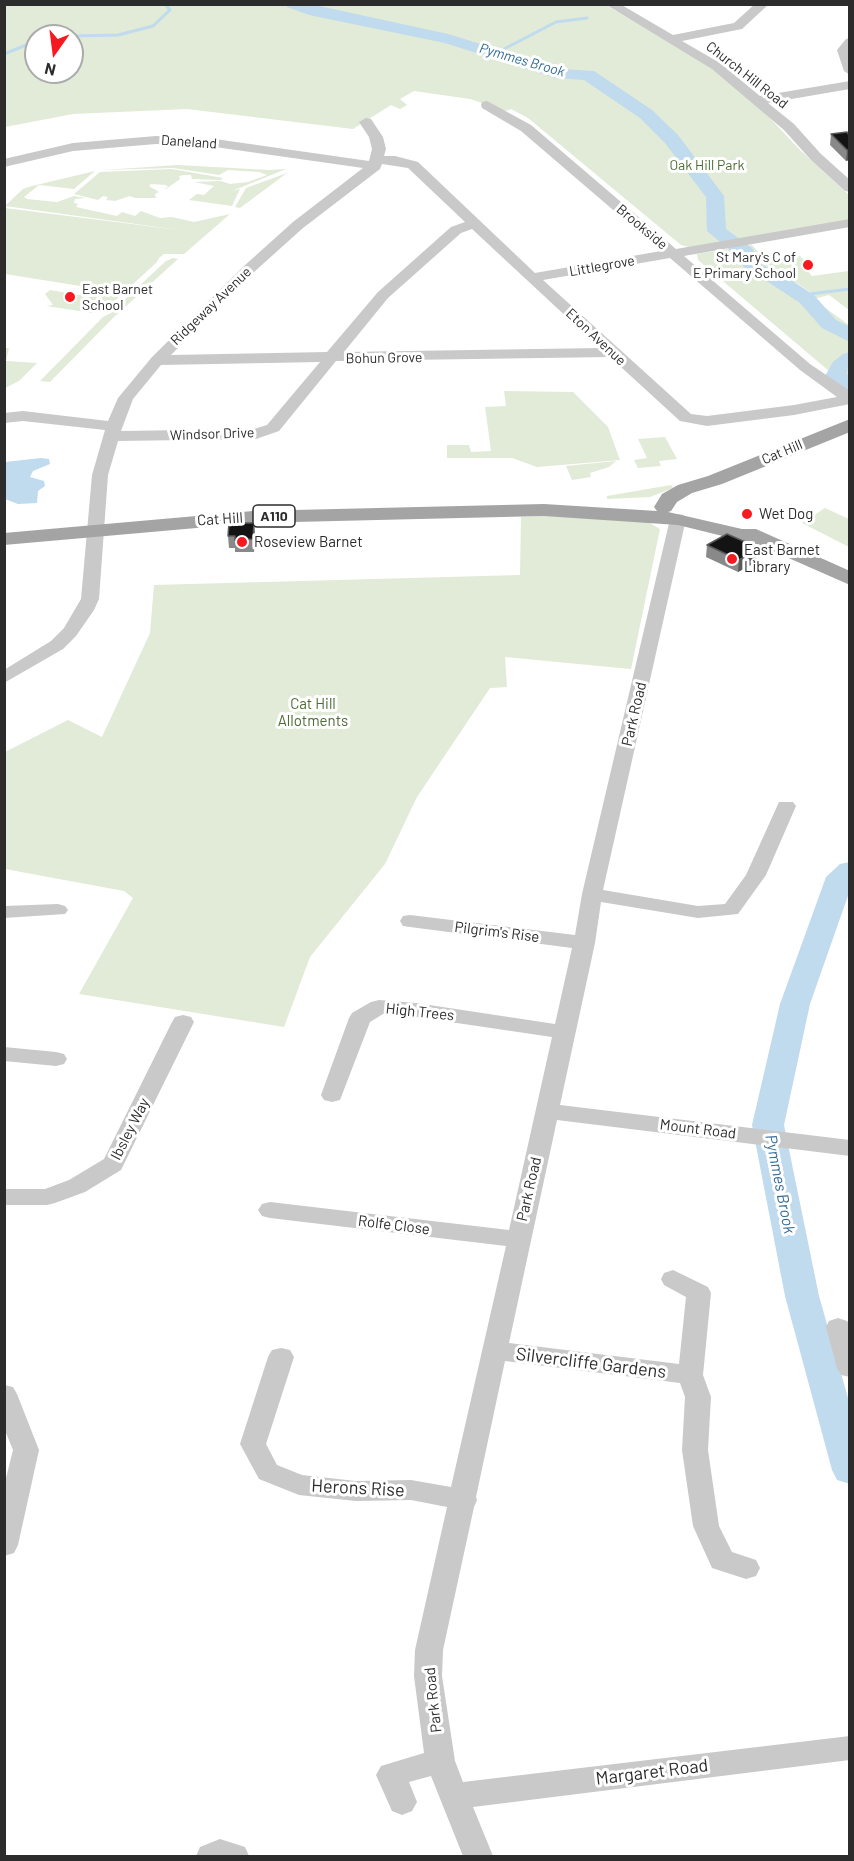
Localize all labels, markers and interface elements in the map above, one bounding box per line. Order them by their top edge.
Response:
north arrow [24,24,84,84]
street label: Church Hill Road [703,38,791,112]
water label: Pymmes Brook [477,40,567,80]
text: N [43,60,57,81]
street label: Daneland [160,132,218,152]
park label: Oak Hill Park [669,157,745,173]
street label: Brookside [613,201,671,253]
place label: St Mary's C of E Primary School [693,249,796,282]
street label: Littlegrove [568,252,636,280]
marker: St Mary's C of E Primary School [801,258,815,272]
street label: Ridgeway Avenue [167,263,255,349]
place label: East Barnet School [82,281,153,314]
marker: East Barnet School [63,290,77,304]
street label: Eton Avenue [563,305,629,369]
street label: Bohun Grove [346,349,422,367]
street label: Windsor Drive [170,424,254,444]
street label: Cat Hill [759,436,805,468]
road number: A110 [253,505,295,527]
place label: Wet Dog [759,505,813,523]
marker: Wet Dog [740,507,754,521]
street label: Cat Hill [197,508,243,530]
place label: Roseview Barnet [254,533,363,551]
marker: Roseview Barnet [235,535,249,549]
place label: East Barnet Library [744,541,820,576]
marker: East Barnet Library [725,552,739,566]
street label: Park Road [618,680,650,748]
park label: Cat Hill Allotments [278,695,348,730]
street label: Pilgrim's Rise [454,918,540,946]
street label: High Trees [385,999,455,1025]
street label: Ibsley Way [107,1095,153,1163]
street label: Mount Road [659,1115,737,1143]
water label: Pymmes Brook [761,1133,799,1235]
street label: Park Road [513,1155,545,1223]
street label: Rolfe Close [357,1212,431,1238]
street label: Silvercliffe Gardens [515,1343,667,1383]
street label: Herons Rise [311,1475,405,1501]
street label: Park Road [421,1666,445,1734]
street label: Margaret Road [595,1754,709,1790]

